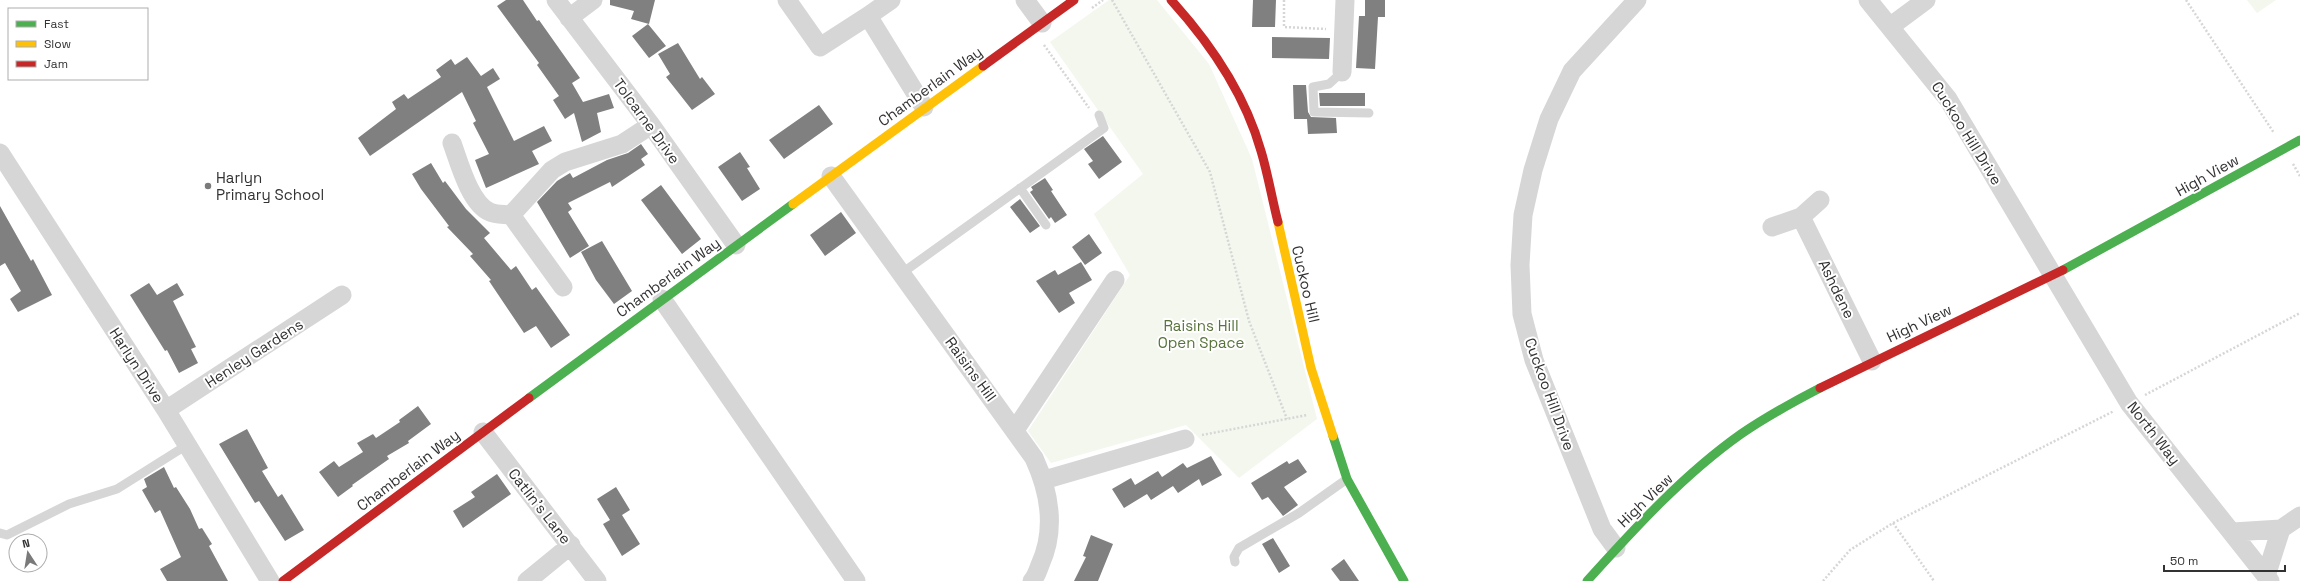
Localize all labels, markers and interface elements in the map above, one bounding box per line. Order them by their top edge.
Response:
legend [8,8,148,80]
text: Fast [44,16,69,32]
text: Slow [44,36,71,52]
street label: Chamberlain Way [874,42,986,130]
text: Jam [44,56,68,72]
street label: Tolcarne Drive [610,74,685,168]
street label: Cuckoo Hill Drive [1928,78,2007,188]
street label: High View [2172,150,2242,200]
place label: Harlyn Primary School [216,168,324,204]
marker: Harlyn Primary School [203,181,213,191]
street label: Chamberlain Way [612,233,724,321]
street label: Cuckoo Hill [1288,244,1324,324]
street label: Ashdene [1815,256,1859,322]
street label: High View [1883,300,1955,346]
street label: Henley Gardens [201,314,307,392]
park label: Raisins Hill Open Space [1158,316,1244,352]
street label: Harlyn Drive [106,324,168,406]
street label: Raisins Hill [941,333,1001,405]
street label: Cuckoo Hill Drive [1521,335,1579,453]
street label: North Way [2123,397,2185,469]
street label: Chamberlain Way [353,425,463,515]
street label: Catlin's Lane [504,464,576,548]
street label: High View [1613,469,1677,531]
north arrow [8,533,48,573]
text: N [21,536,31,551]
scale bar [2164,547,2285,573]
text: 50 m [2170,553,2198,569]

